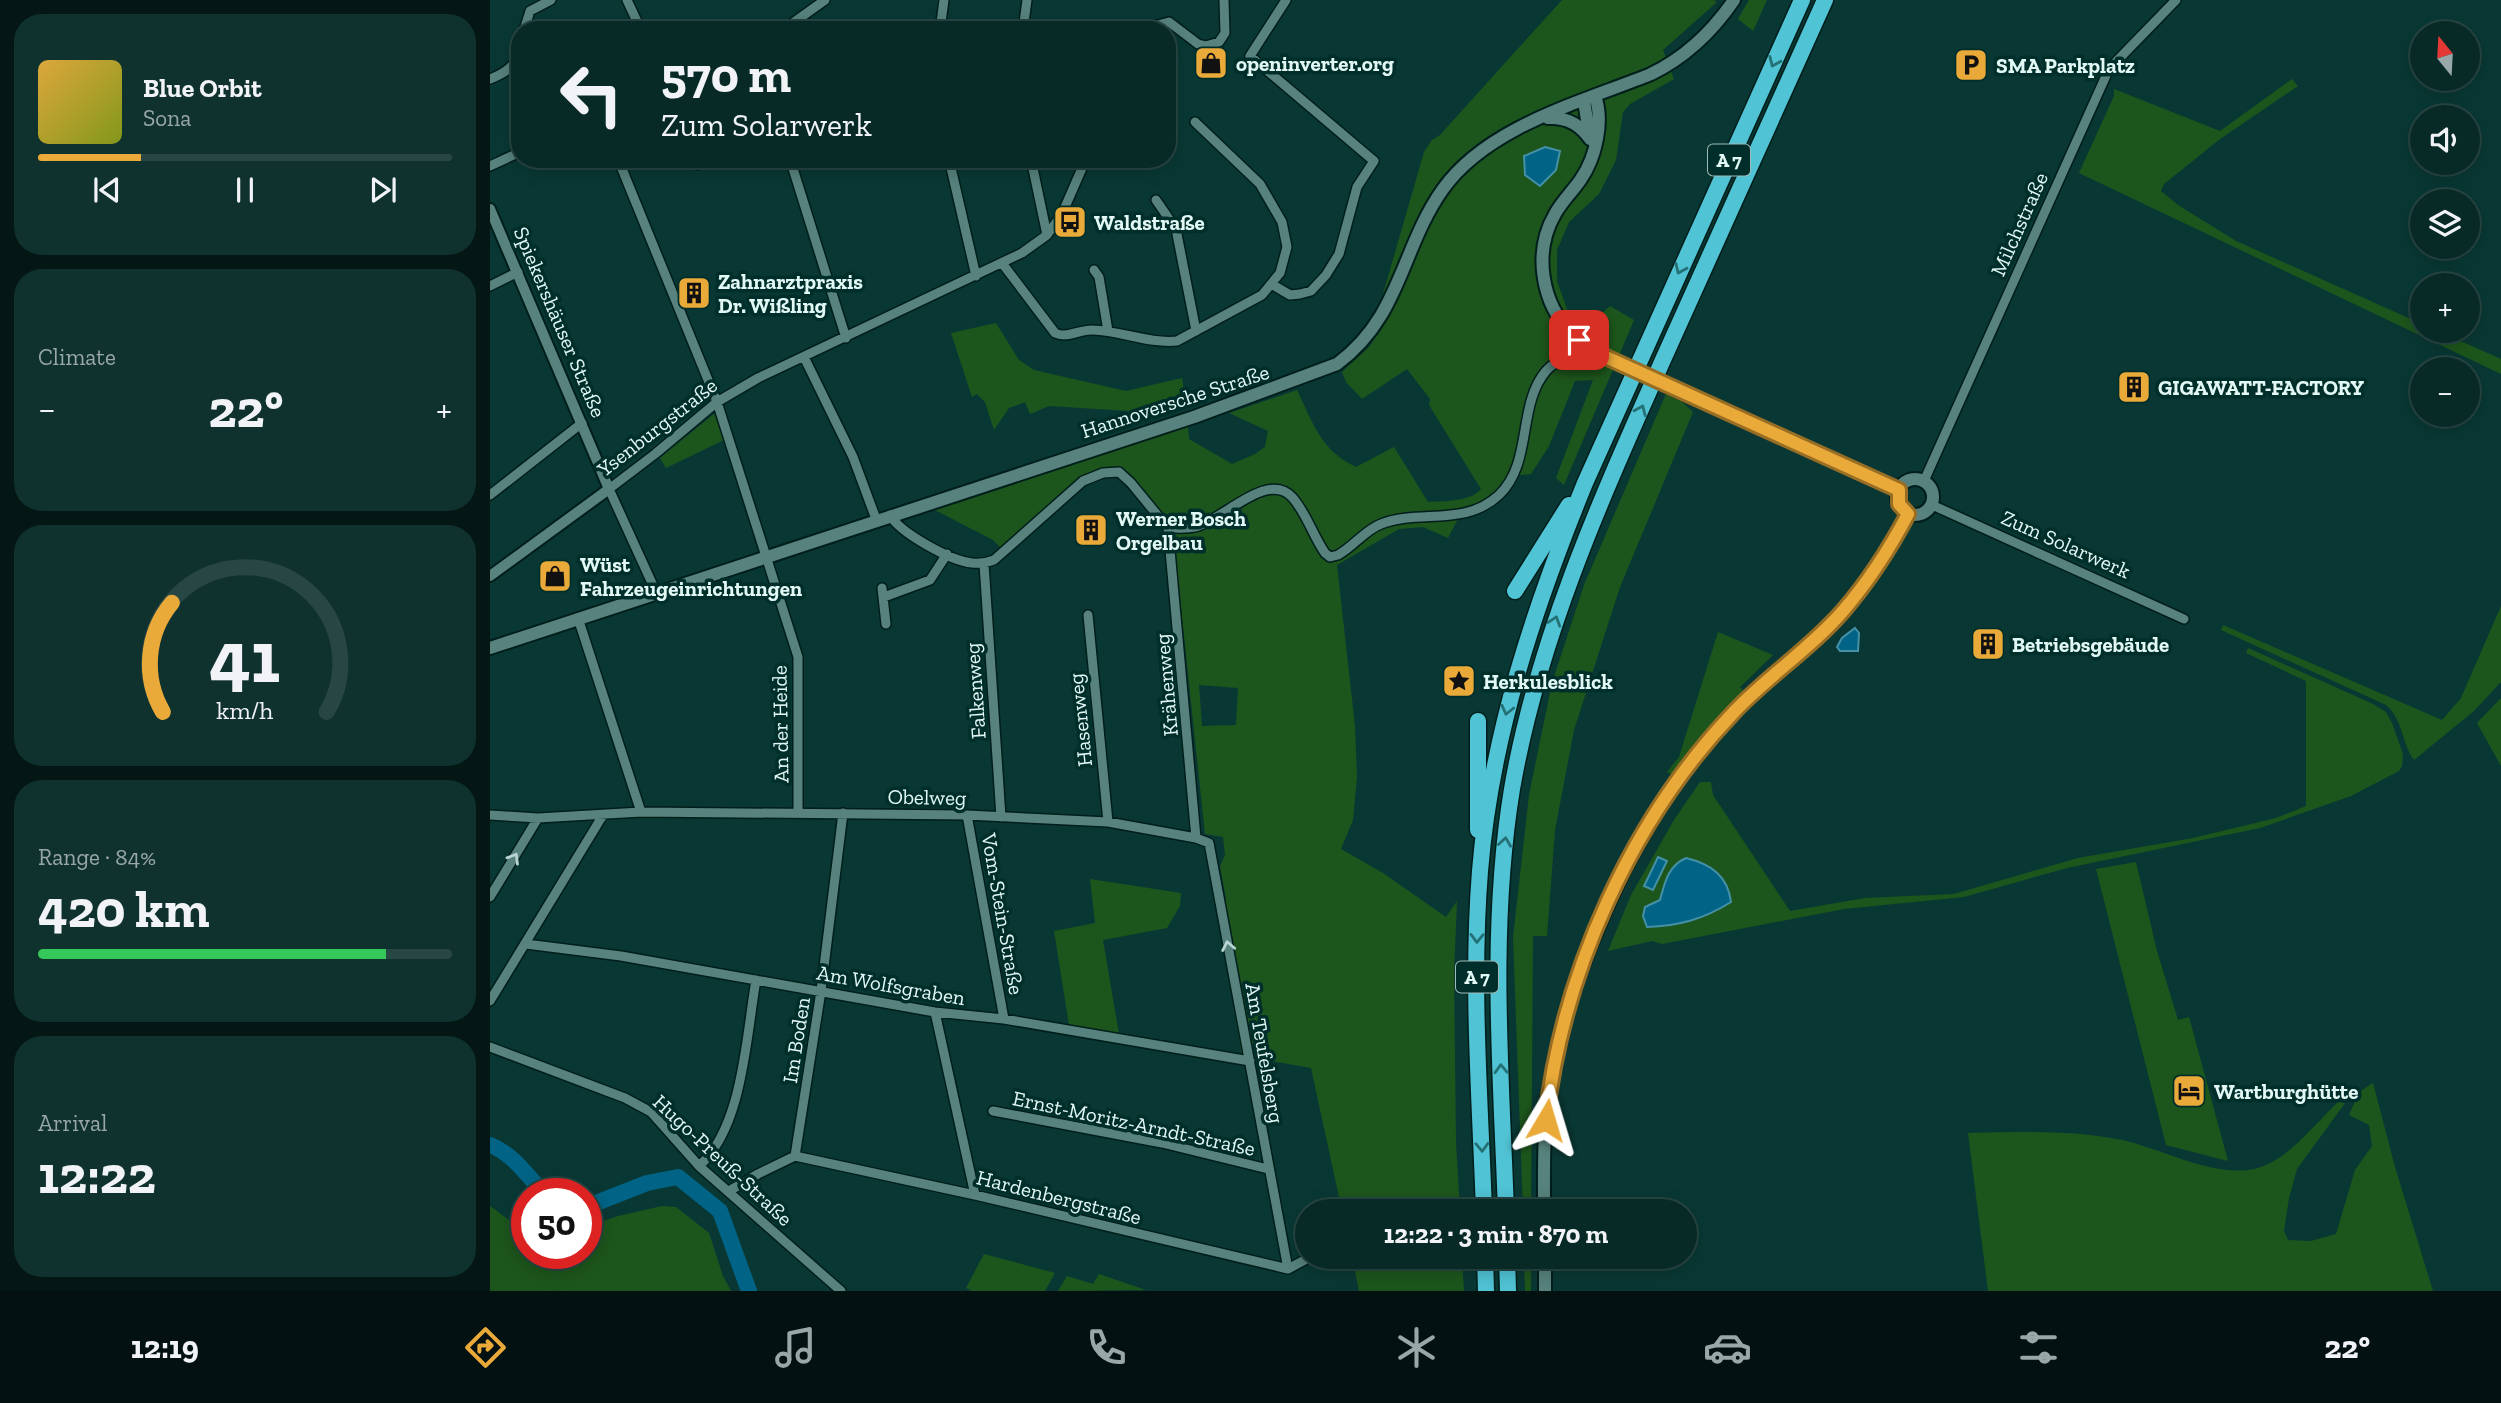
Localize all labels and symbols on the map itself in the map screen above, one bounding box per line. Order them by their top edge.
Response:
north arrow [2410,21,2480,91]
shop icon: openinverter.org [1192,44,1230,82]
parking icon: SMA Parkplatz [1952,46,1990,84]
place label: openinverter.org [1236,51,1394,76]
place label: SMA Parkplatz [1996,53,2135,78]
one-way arrow [1768,55,1782,67]
road number: A 7 [1708,144,1750,176]
street label: Milchstraße [1985,168,2053,280]
bus stop icon: Waldstraße [1051,203,1089,241]
place label: Waldstraße [1094,210,1205,235]
street label: Spiekershäuser Straße [509,223,611,421]
one-way arrow [1674,262,1688,275]
place label: Zahnarztpraxis Dr. Wißling [718,269,863,318]
building icon: Zahnarztpraxis Dr. Wißling [675,274,713,312]
pin [1549,310,1609,370]
street label: Hannoversche Straße [1078,359,1272,443]
building icon: GIGAWATT-FACTORY [2115,368,2153,406]
street label: Ysenburgstraße [591,372,722,482]
place label: GIGAWATT-FACTORY [2158,375,2365,400]
one-way arrow [1633,405,1647,417]
street label: Zum Solarwerk [1998,504,2134,584]
place label: Werner Bosch Orgelbau [1116,506,1246,555]
building icon: Werner Bosch Orgelbau [1072,511,1110,549]
place label: Wüst Fahrzeugeinrichtungen [580,552,803,601]
shop icon: Wüst Fahrzeugeinrichtungen [536,557,574,595]
one-way arrow [1547,615,1561,627]
building icon: Betriebsgebäude [1969,625,2007,663]
street label: Krähenweg [1149,632,1183,737]
place label: Betriebsgebäude [2012,632,2169,657]
street label: Falkenweg [959,642,991,740]
place icon: Herkulesblick [1440,662,1478,700]
street label: An der Heide [766,665,794,783]
place label: Herkulesblick [1483,669,1613,694]
street label: Hasenweg [1063,672,1097,768]
one-way arrow [1501,704,1515,716]
street label: Obelweg [887,784,967,810]
street label: Vom-Stein-Straße [976,830,1030,997]
one-way arrow [1498,836,1513,848]
one-way arrow [506,852,519,865]
one-way arrow [1470,933,1485,944]
one-way arrow [1221,940,1236,952]
street label: Am Wolfsgraben [815,960,967,1010]
road number: A 7 [1456,962,1498,993]
street label: Am Teufelsberg [1240,981,1290,1126]
street label: Im Boden [777,995,815,1085]
one-way arrow [1493,1064,1508,1075]
hotel icon: Wartburghütte [2170,1072,2208,1110]
place label: Wartburghütte [2214,1079,2358,1104]
position arrow [1509,1083,1583,1157]
street label: Ernst-Moritz-Arndt-Straße [1011,1085,1258,1161]
street label: Hugo-Preuß-Straße [648,1089,798,1231]
one-way arrow [1474,1142,1489,1153]
street label: Hardenbergstraße [974,1164,1144,1230]
speed limit sign: 50 [511,1178,602,1269]

